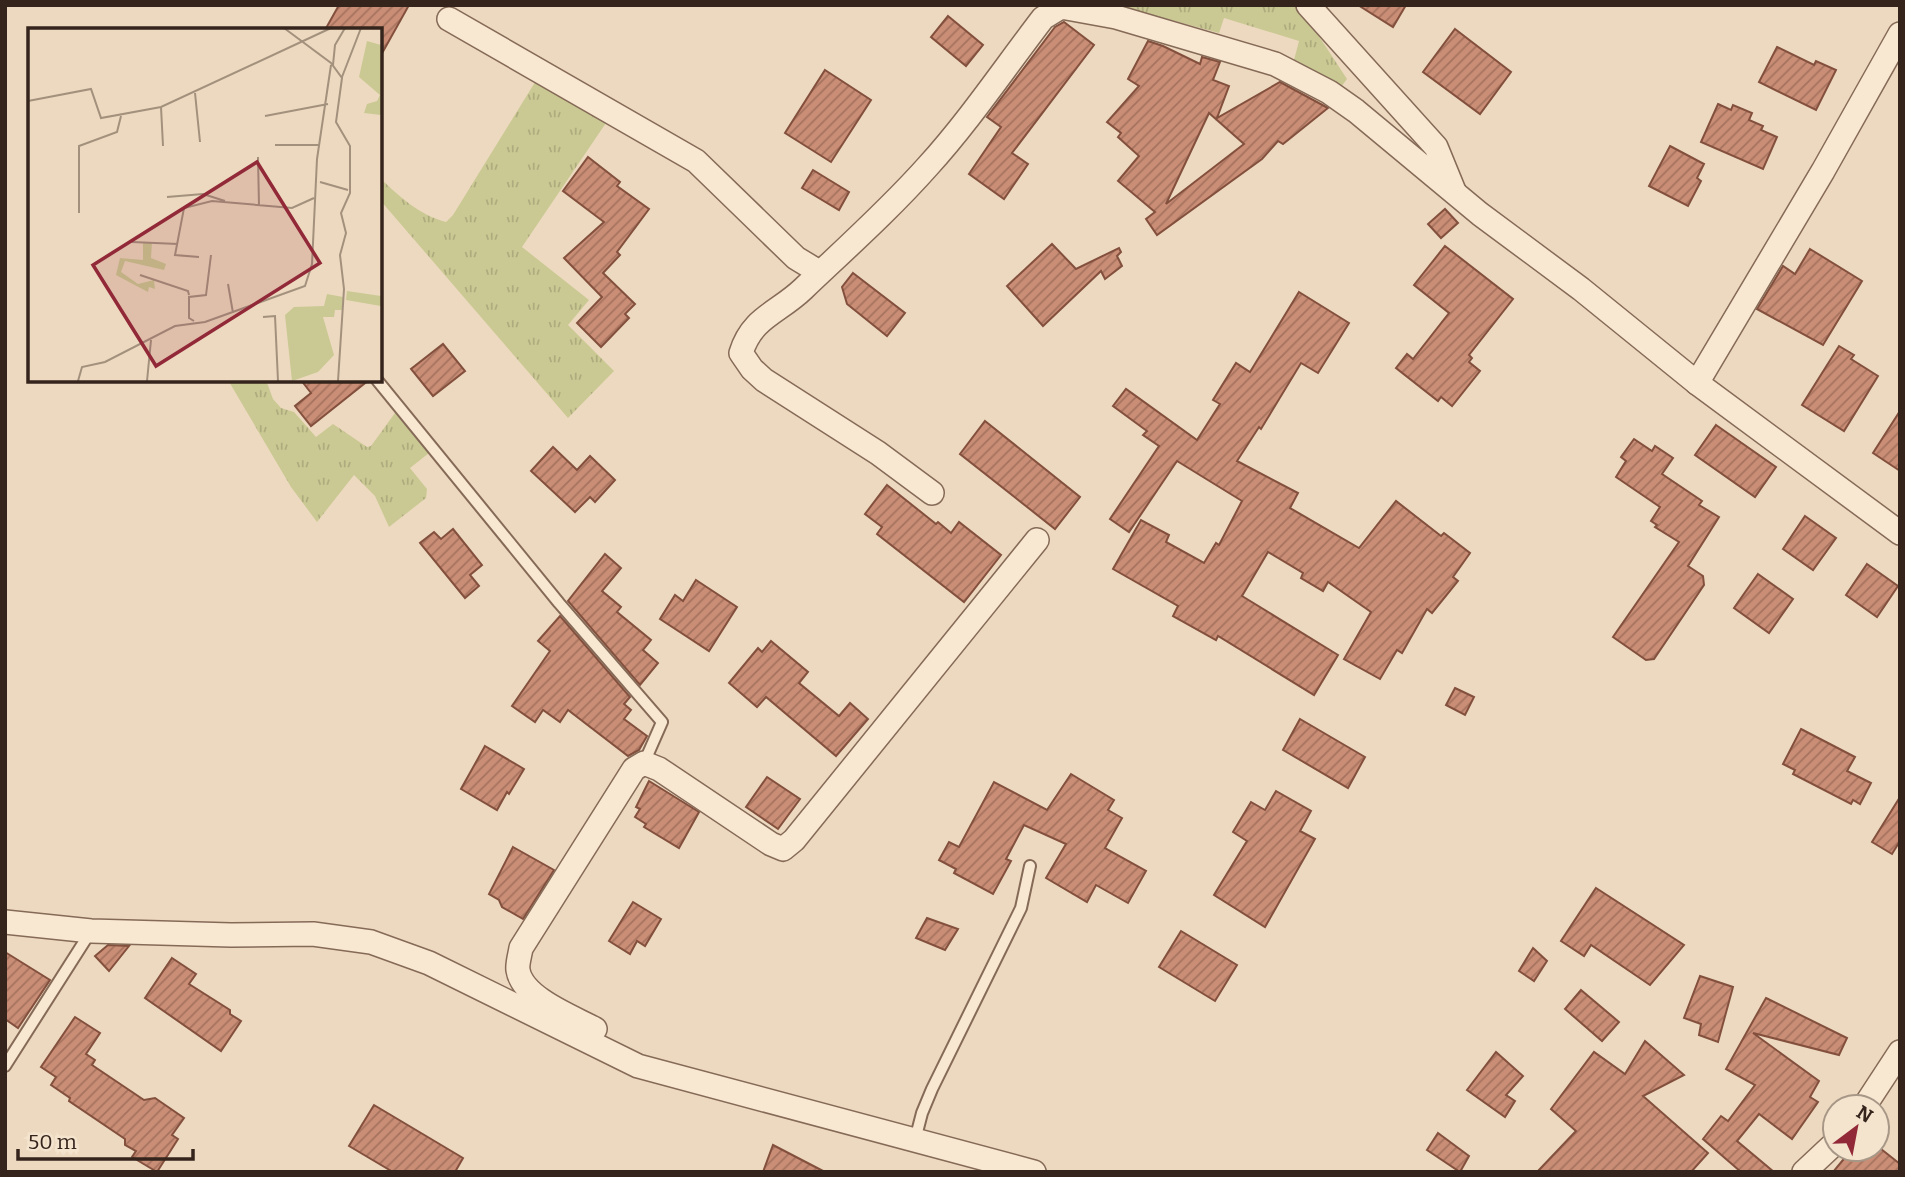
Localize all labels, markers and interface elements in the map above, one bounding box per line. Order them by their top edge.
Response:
inset map [28,28,382,382]
north arrow [1821,1093,1891,1163]
text: N [1852,1100,1877,1128]
scale bar [18,1118,192,1162]
text: 50 m [28,1129,77,1155]

